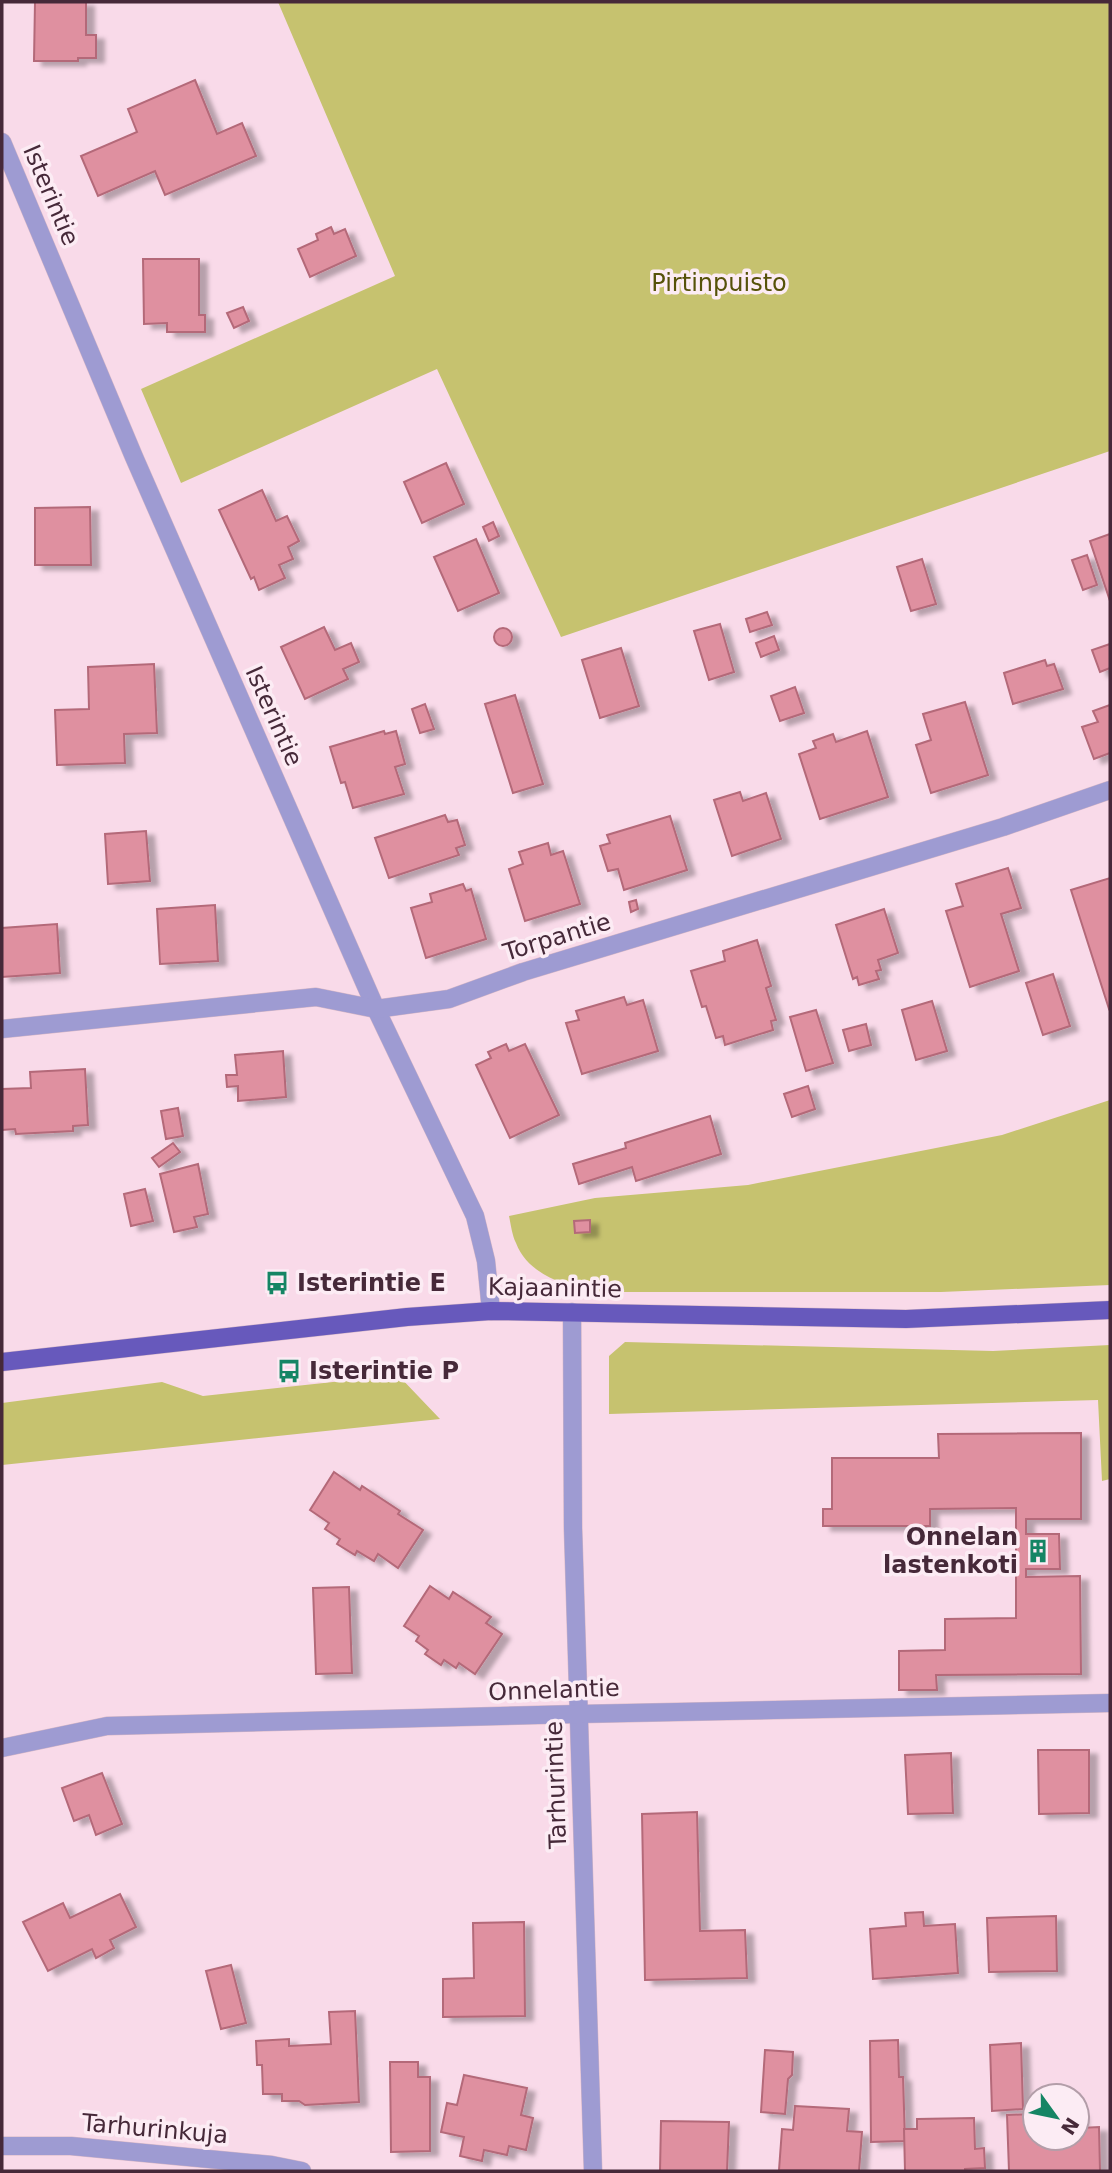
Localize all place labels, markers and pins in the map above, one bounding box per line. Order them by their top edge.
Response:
bus stop icon: Isterintie E [263,1269,291,1297]
place label: Isterintie E [297,1269,446,1297]
bus stop icon: Isterintie P [275,1357,303,1385]
place label: Isterintie P [309,1357,459,1385]
place label: Onnelan lastenkoti [883,1523,1018,1579]
building icon: Onnelan lastenkoti [1024,1537,1052,1565]

